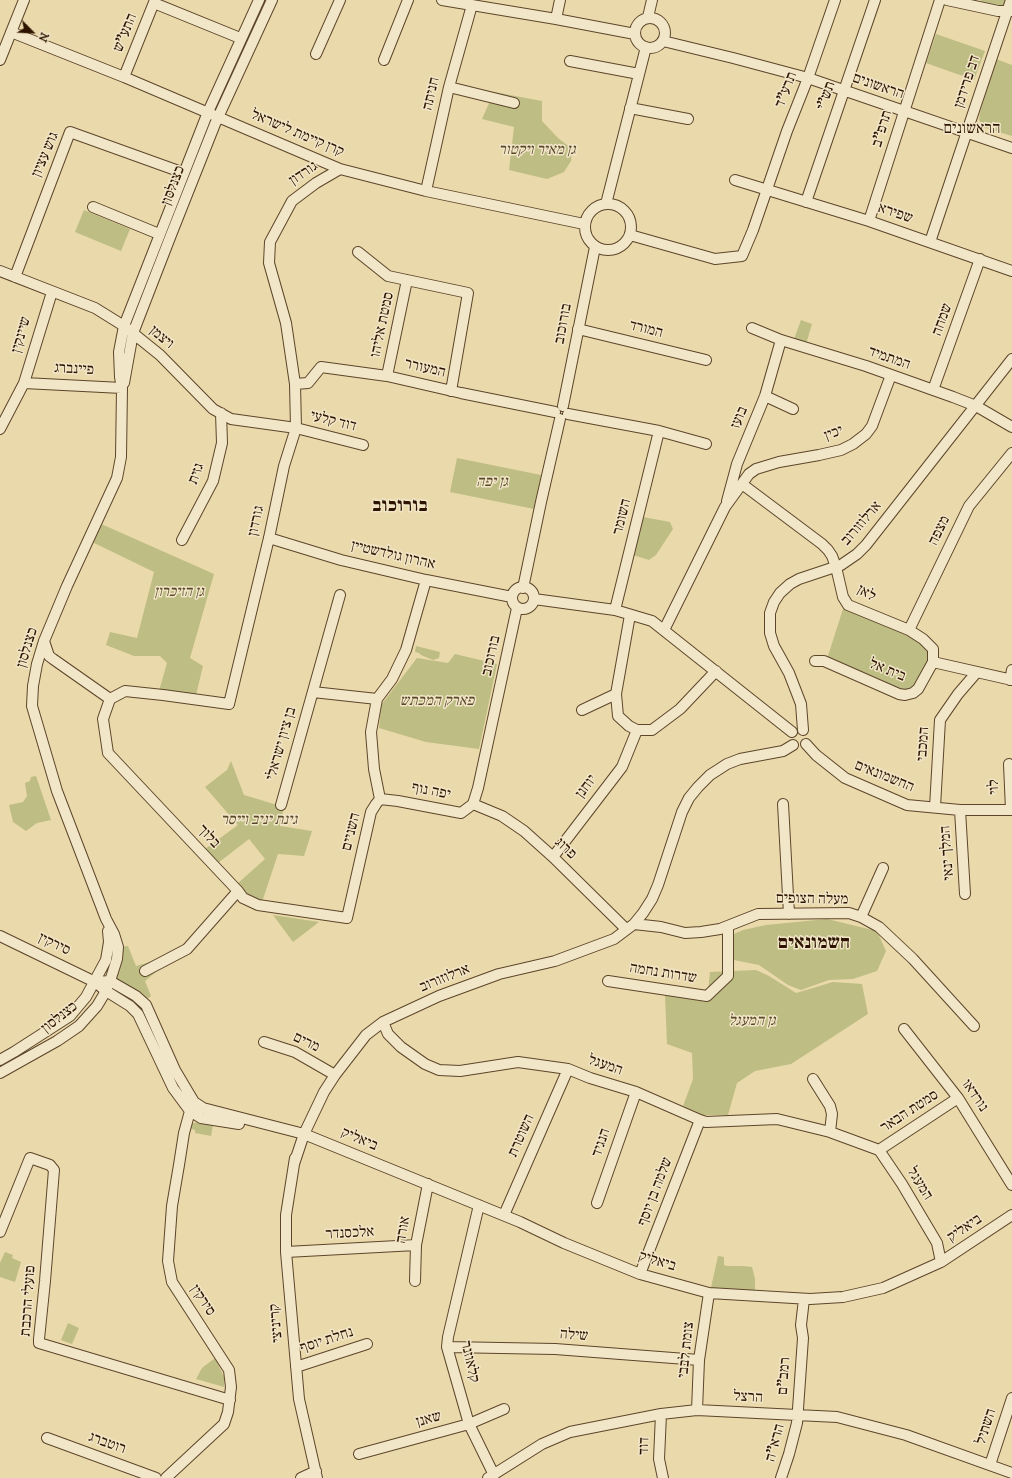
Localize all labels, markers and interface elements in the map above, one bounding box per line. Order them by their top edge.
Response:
street label: התע"ש [110,11,142,55]
north arrow [12,12,52,52]
text: N [35,30,51,44]
street label: דב פרידמן [951,53,985,111]
street label: תרע"ד [772,70,802,110]
street label: הראשונים [850,70,906,104]
street label: חניתה [419,76,445,112]
street label: תש"י [814,79,840,113]
street label: קרן קיימת לישראל [248,106,346,162]
street label: תרפ"ב [869,108,897,150]
district label: הראשונים [943,120,1001,140]
street label: גוש עציון [28,130,64,180]
park label: גן מאיר ויקטור [498,142,576,160]
street label: גורדון [286,158,322,190]
street label: כצנלסון [158,164,190,208]
street label: שפירא [875,200,915,228]
street label: סמטת אליהו [367,290,399,360]
street label: שמחה [929,301,957,339]
street label: בורוכוב [551,302,577,346]
street label: שיינקין [8,315,36,355]
street label: המורד [627,317,665,343]
street label: ויצמן [145,322,177,354]
street label: המתמיד [866,343,912,375]
street label: המעורר [403,356,447,382]
street label: פיינברג [54,360,94,380]
street label: בועז [727,404,753,432]
street label: דוד קלעי [308,408,358,436]
street label: יכין [822,422,846,446]
street label: גזית [185,461,209,487]
park label: גן יפה [476,474,508,492]
district label: בורוכוב [372,496,428,518]
street label: השומר [610,497,636,537]
street label: ארלוזורוב [838,498,886,550]
street label: גורדון [245,504,269,538]
street label: מצפה [925,513,955,549]
street label: אהרון גולדשטיין [349,538,437,574]
street label: לאן [853,582,879,606]
park label: גן הזיכרון [154,584,204,602]
street label: כצנלסון [13,626,43,670]
street label: בורוכוב [479,634,505,678]
street label: בית אל [866,656,908,686]
park label: פארק המכתש [400,693,474,711]
street label: בן ציון ישראלי [263,705,301,783]
street label: המכבי [914,726,934,762]
street label: החשמונאים [852,757,916,797]
street label: יוחנן [572,772,602,802]
street label: יפה נוף [410,779,452,805]
street label: לוי [986,779,1004,795]
street label: השניים [339,811,365,853]
park label: גינת יניב וייסר [221,812,297,830]
street label: בלוך [193,821,223,853]
street label: המלך ינאי [937,825,959,881]
street label: פרוג [550,834,580,864]
street label: מעלה הצופים [776,890,848,910]
street label: סירקין [35,930,73,960]
district label: חשמונאים [778,933,850,955]
street label: שדרות נחמה [628,960,698,988]
street label: ארלוזורוב [417,961,473,997]
street label: כצנלסון [38,998,82,1038]
park label: גן המעגל [728,1013,776,1031]
street label: מרים [290,1029,322,1057]
street label: המעגל [585,1052,625,1080]
street label: נורדאו [957,1076,991,1116]
street label: סמטת הבאר [878,1087,942,1137]
street label: השוטרת [505,1112,539,1160]
street label: ביאליק [338,1124,380,1156]
street label: הנגיד [589,1126,615,1160]
street label: שלמה בן יוסף [635,1155,677,1229]
street label: המעגל [902,1164,936,1204]
street label: ביאליק [944,1211,986,1247]
street label: אורה [393,1215,415,1245]
street label: אלכסנדר [325,1224,375,1244]
street label: ביאליק [636,1248,678,1276]
street label: פועלי הרכבת [18,1265,40,1337]
street label: סירקין [185,1282,219,1320]
street label: קריניצי [266,1303,288,1343]
street label: צומת לבבי [675,1321,699,1379]
street label: נחלת יוסף [298,1324,356,1358]
street label: שילה [559,1326,589,1346]
street label: קלאוזנר [455,1339,483,1385]
street label: רמב"ם [775,1356,795,1396]
street label: הרצל [733,1388,763,1408]
street label: השתיל [973,1407,1001,1447]
street label: שאנן [414,1408,444,1432]
street label: הרא"ה [762,1422,790,1464]
street label: רוטברג [86,1429,128,1459]
street label: דוד [636,1437,654,1455]

